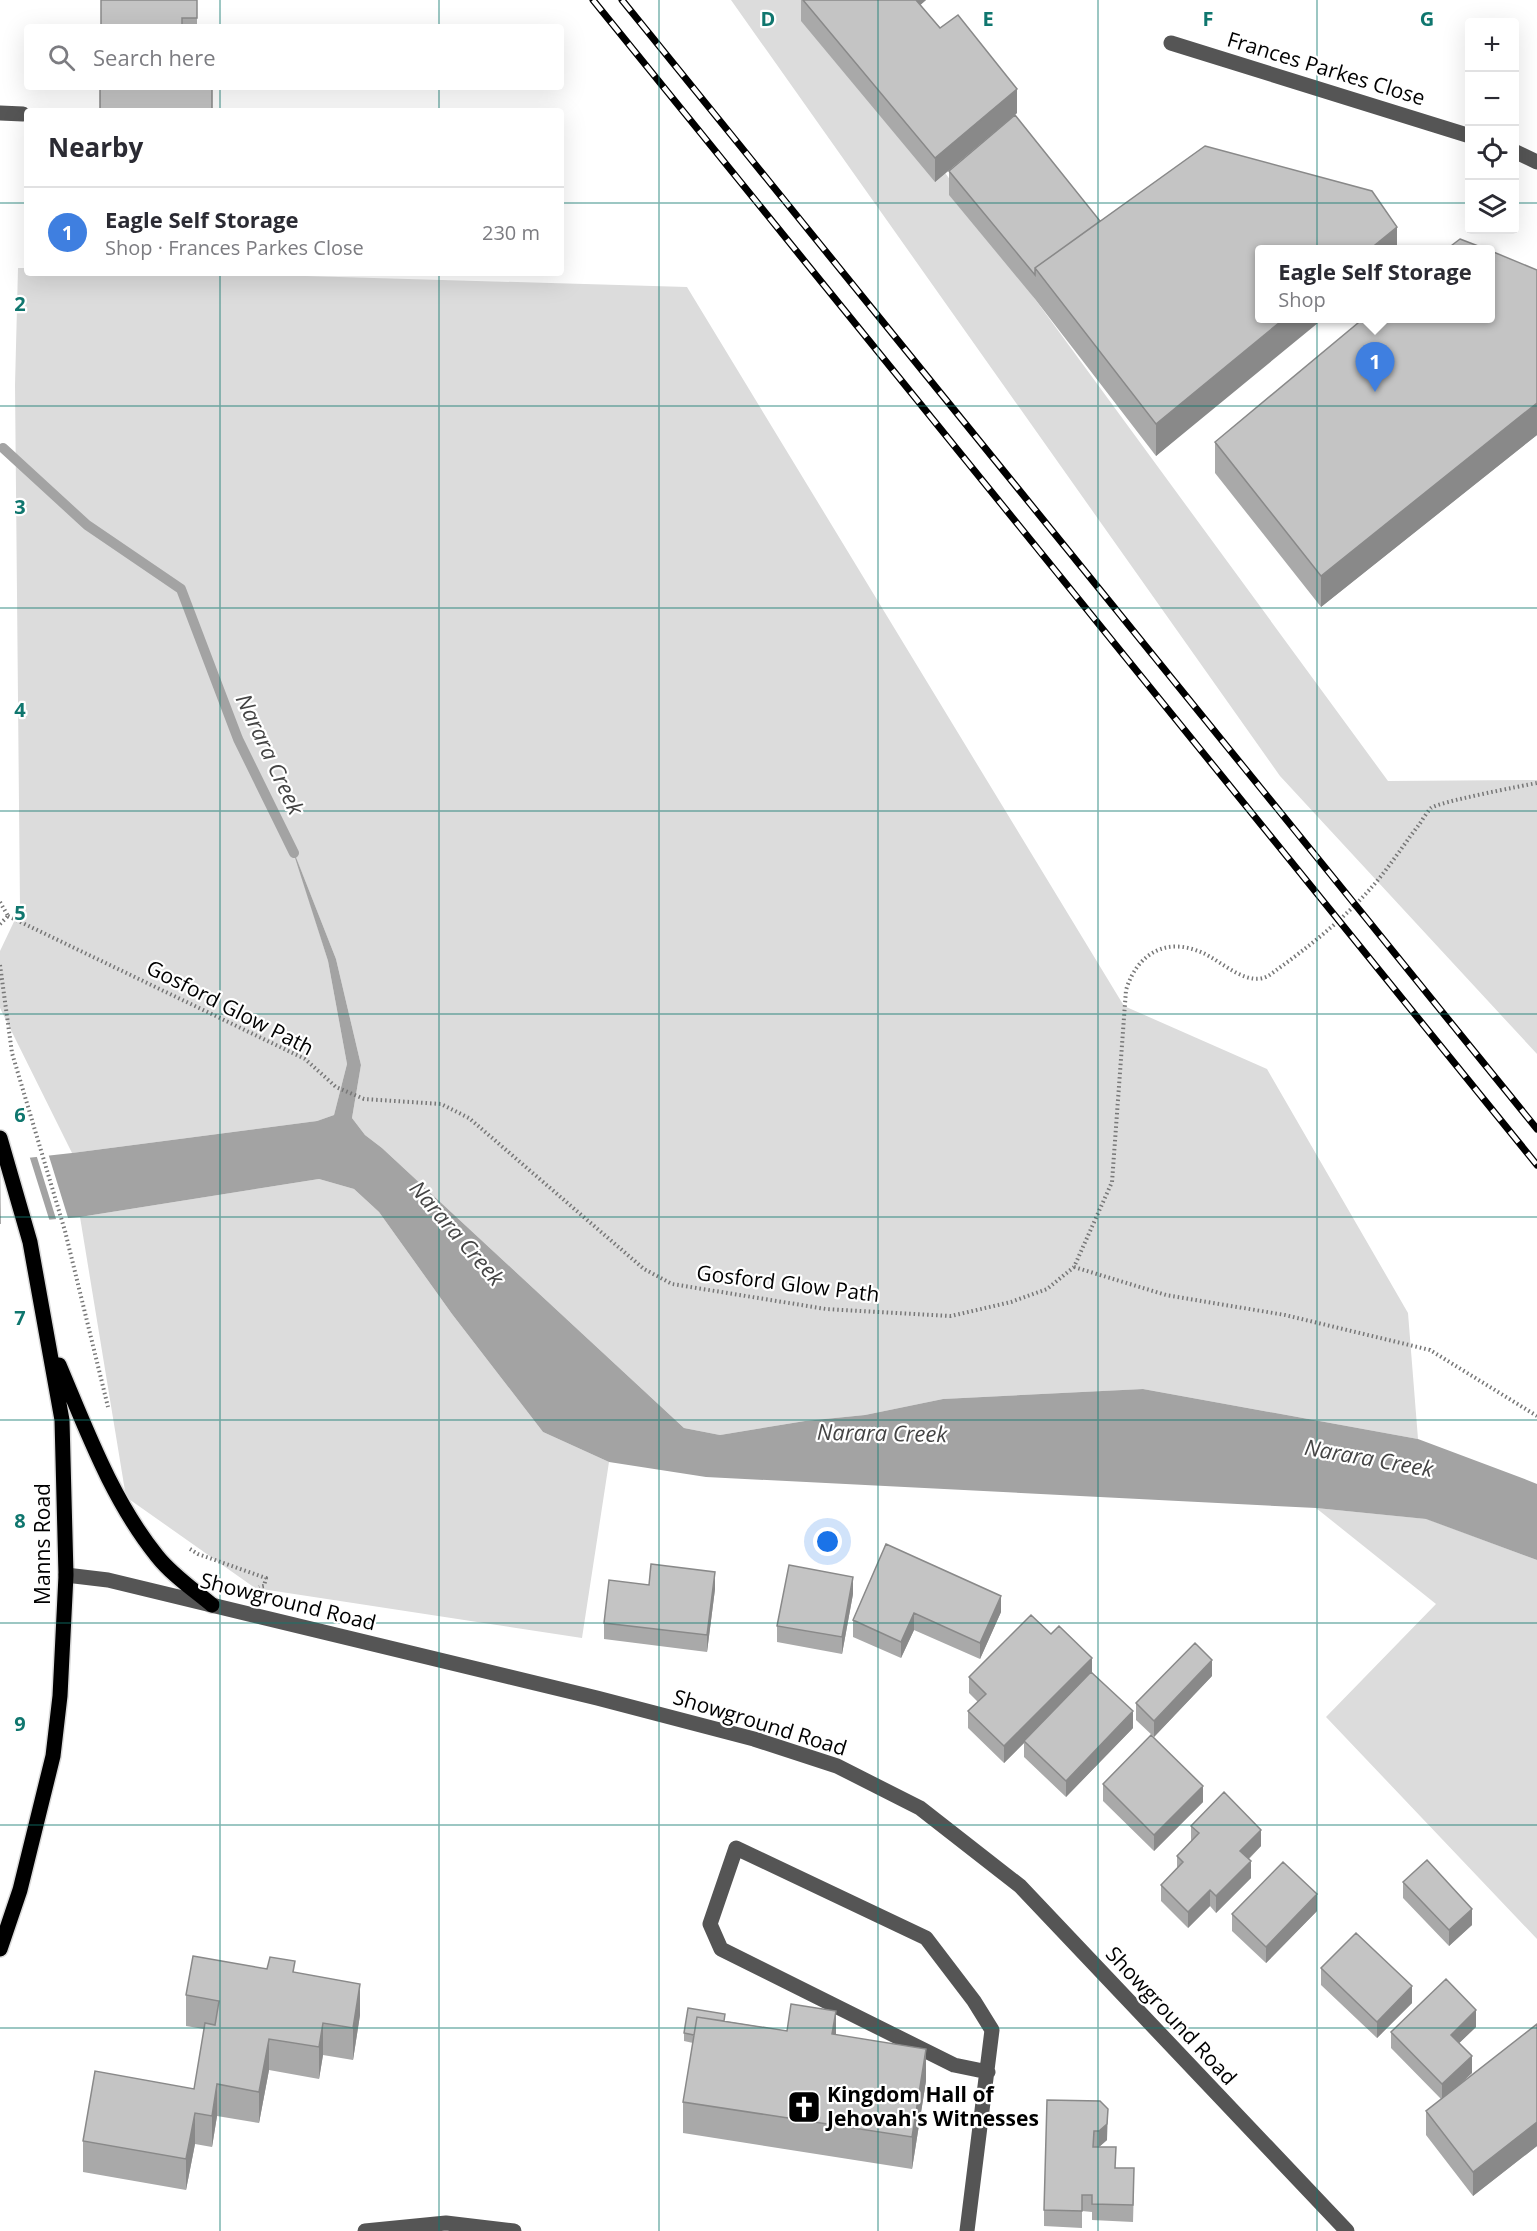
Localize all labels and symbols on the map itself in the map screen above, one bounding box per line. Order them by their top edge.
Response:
text: D [761,5,775,32]
text: E [982,5,994,32]
text: F [1203,5,1213,32]
text: G [1420,5,1434,32]
street label: Frances Parkes Close [1224,25,1429,111]
text: 2 [14,290,26,317]
pin: 1 [1356,342,1394,392]
text: 3 [14,493,26,520]
water label: Narara Creek [230,688,313,820]
text: 4 [14,696,26,723]
text: 5 [14,899,26,926]
street label: Gosford Glow Path [142,953,319,1061]
text: 6 [14,1101,26,1128]
water label: Narara Creek [404,1173,513,1292]
street label: Gosford Glow Path [695,1258,881,1308]
text: 7 [14,1304,26,1331]
water label: Narara Creek [817,1416,949,1448]
water label: Narara Creek [1302,1431,1437,1483]
street label: Manns Road [28,1483,56,1605]
text: 8 [14,1507,26,1534]
your location [813,1527,842,1556]
street label: Showground Road [197,1566,379,1636]
street label: Showground Road [670,1682,850,1762]
text: 9 [14,1710,26,1737]
street label: Showground Road [1100,1940,1243,2091]
place label: Kingdom Hall of Jehovah's Witnesses [825,2080,1039,2132]
church icon: Kingdom Hall of Jehovah's Witnesses [786,2089,822,2125]

